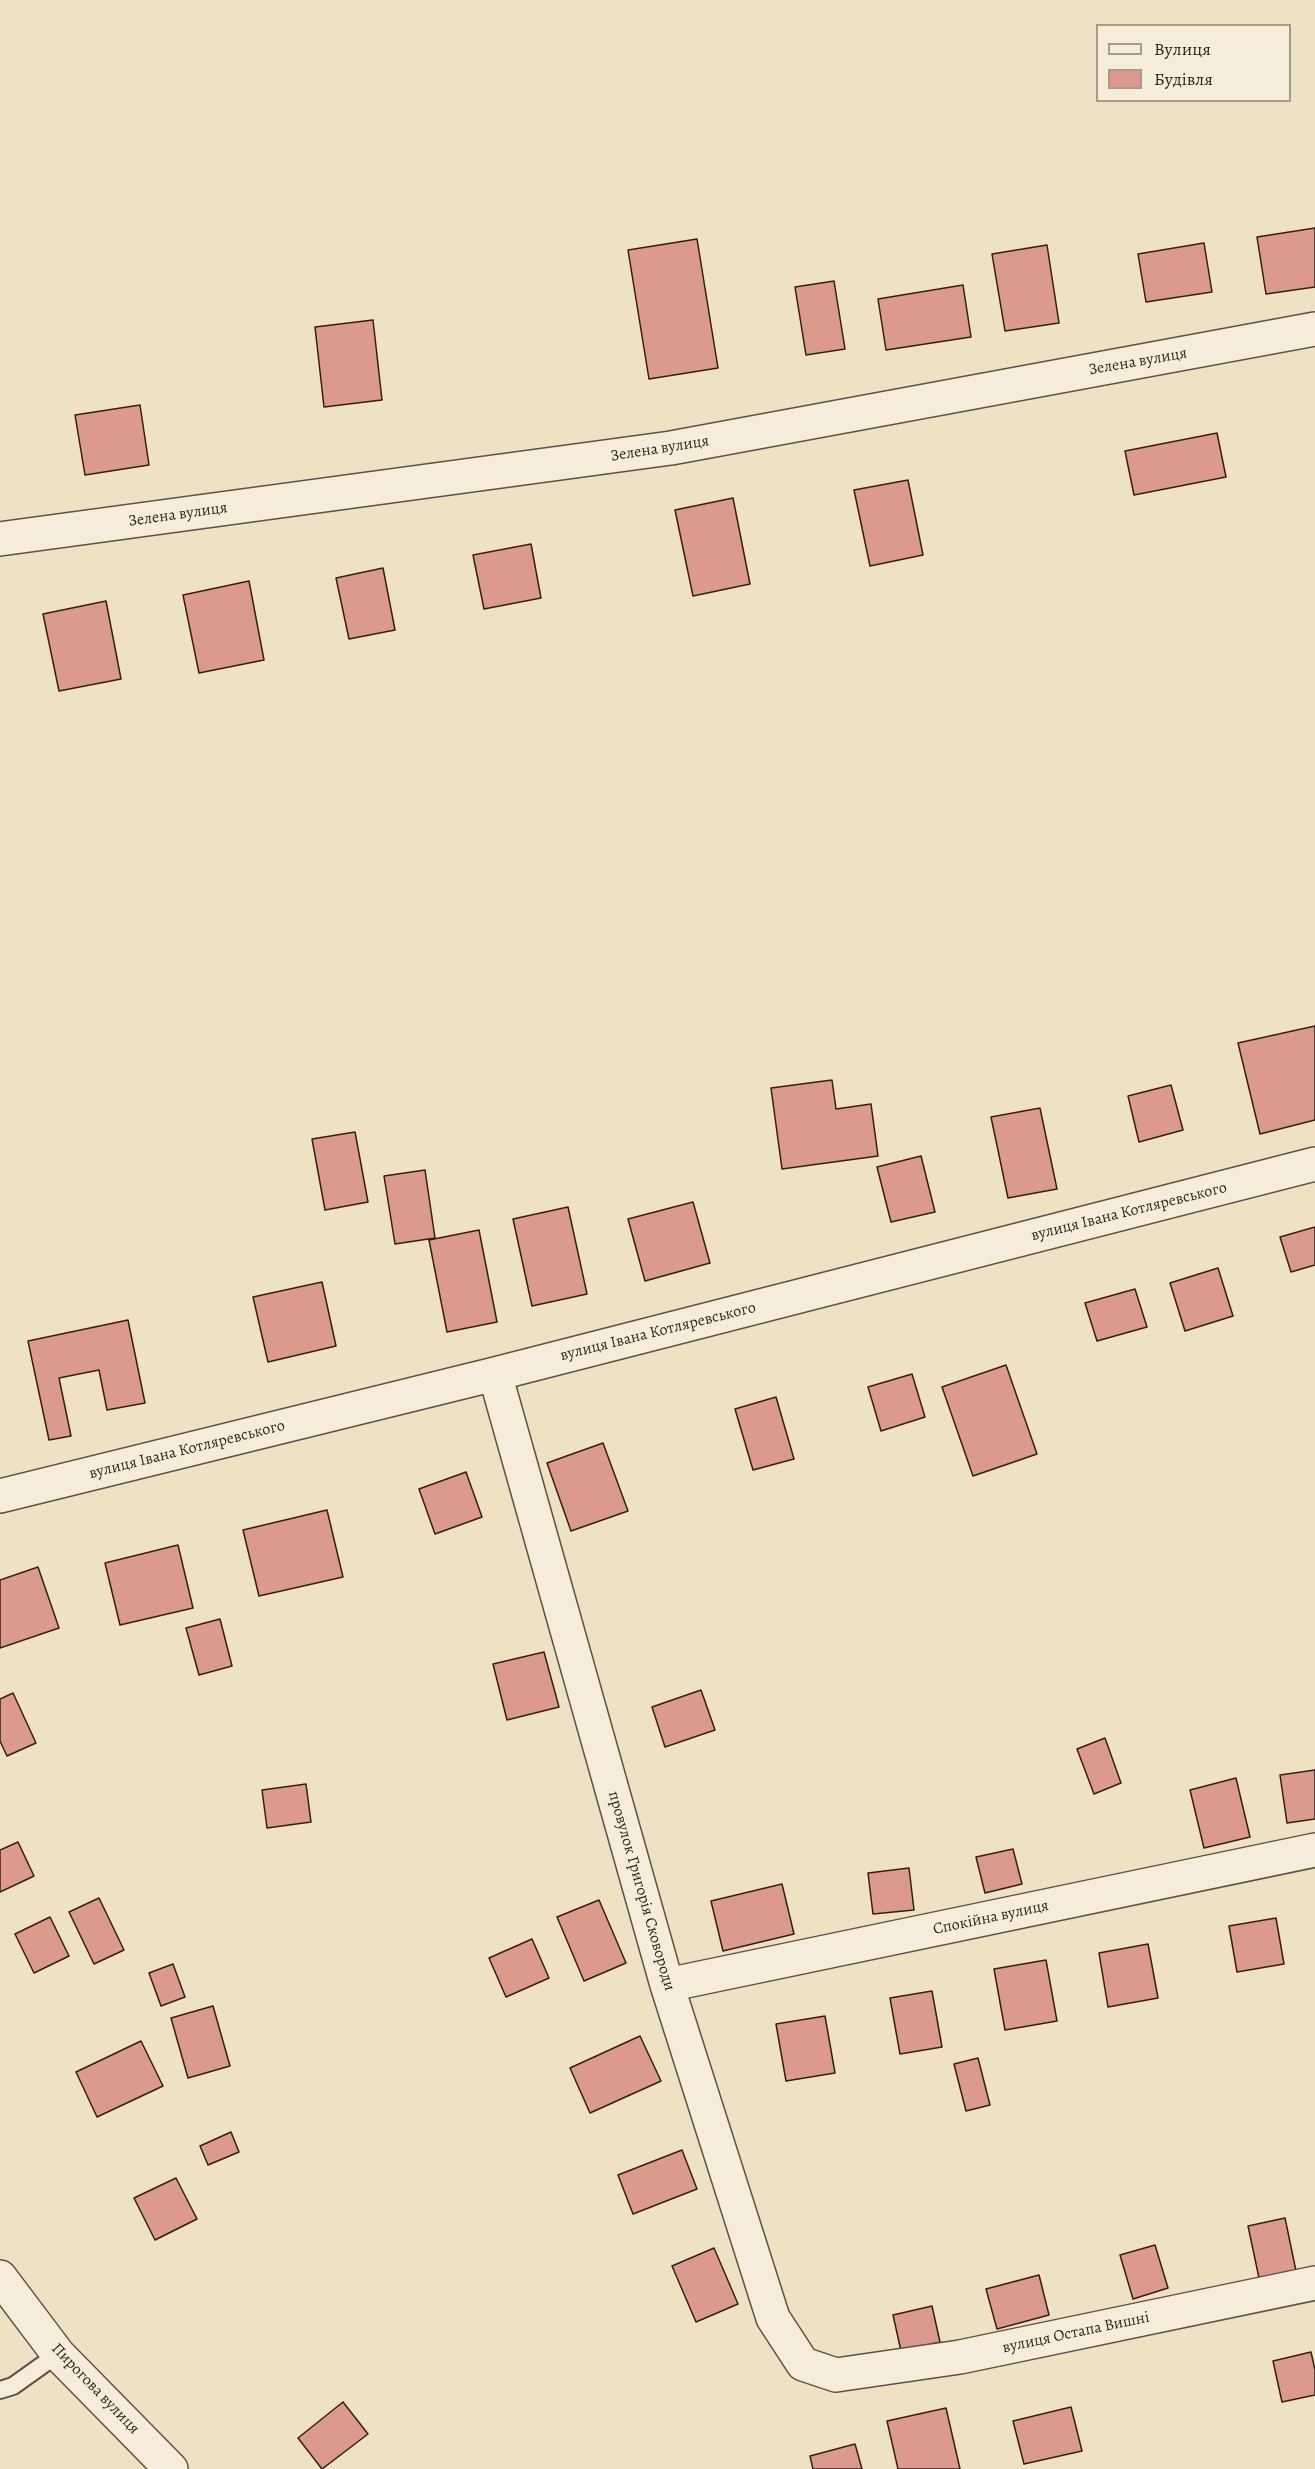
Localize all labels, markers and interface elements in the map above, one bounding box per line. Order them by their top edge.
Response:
legend [1096,24,1291,102]
text: Вулиця [1154,37,1211,61]
text: Будівля [1154,67,1213,91]
street label: Зелена вулиця [1087,344,1189,380]
street label: Зелена вулиця [609,432,711,466]
street label: Зелена вулиця [127,499,229,531]
street label: вулиця Івана Котляревського [1029,1178,1229,1246]
street label: вулиця Івана Котляревського [558,1298,758,1366]
street label: вулиця Івана Котляревського [87,1416,287,1484]
street label: провулок Григорія Сковороди [603,1789,679,1993]
street label: Спокійна вулиця [931,1896,1051,1940]
street label: вулиця Остапа Вишні [1001,2308,1151,2358]
street label: Пирогова вулиця [47,2340,143,2438]

